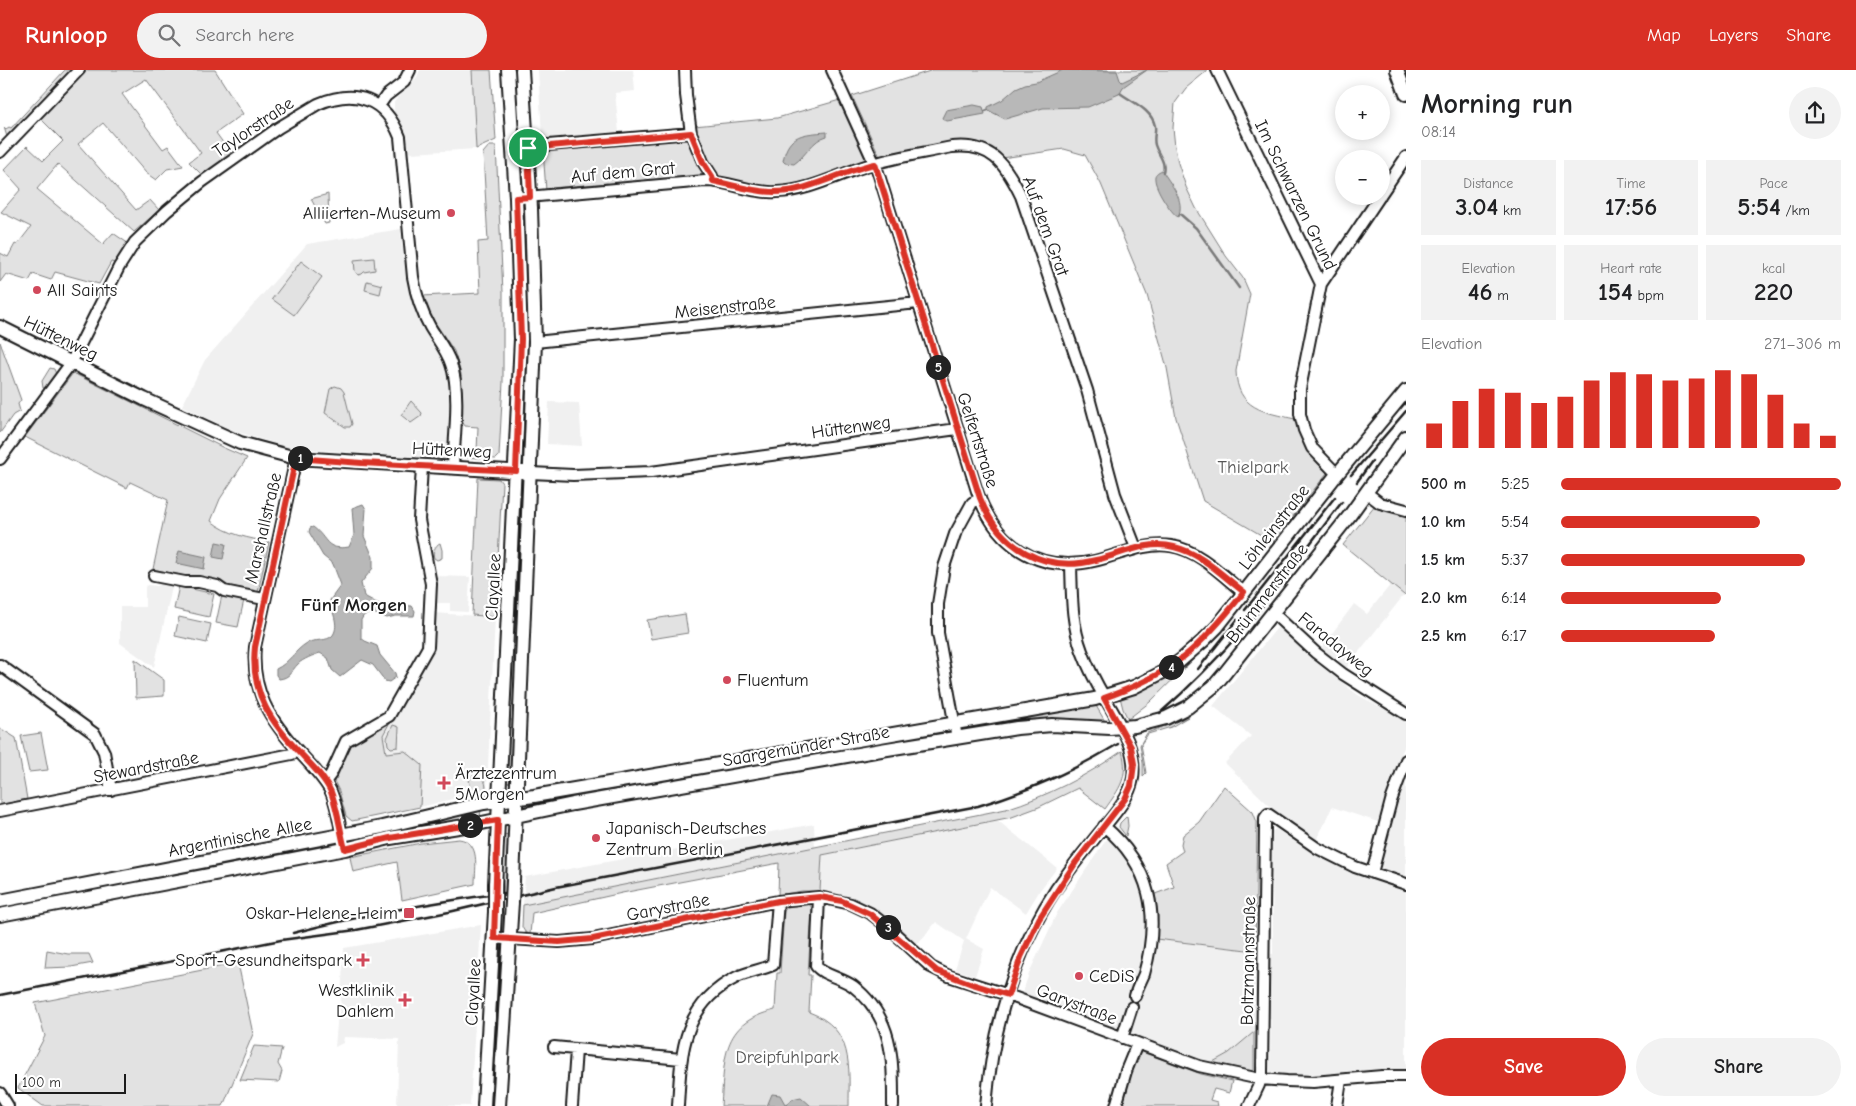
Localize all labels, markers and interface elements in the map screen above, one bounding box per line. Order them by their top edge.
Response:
search box [137,13,487,58]
text: Runloop [25,21,107,49]
icon: search [155,21,183,49]
text: Search here [195,24,294,46]
text: Map [1647,25,1681,46]
text: Layers [1709,25,1758,46]
text: Share [1786,25,1831,46]
map controls [1335,85,1390,205]
button: + [1335,85,1390,140]
button: share [1789,87,1841,139]
text: Morning run [1421,88,1573,120]
street label: Taylorstraße [209,93,298,162]
street label: Im Schwarzen Grund [1250,117,1341,274]
text: 08:14 [1421,123,1456,141]
pin [507,127,549,169]
icon: arrive [514,134,542,162]
button: − [1335,150,1390,205]
street label: Auf dem Grat [570,157,677,188]
street label: Auf dem Grat [1018,174,1074,280]
text: Distance [1463,175,1513,192]
text: Time [1616,175,1646,192]
text: Pace [1760,175,1788,192]
text: 3.04 [1455,192,1498,221]
text: 17:56 [1605,192,1657,221]
text: 5:54 [1737,192,1781,221]
text: km [1498,202,1521,219]
text: /km [1781,202,1810,219]
place label: Alliierten-Museum [303,203,441,224]
marker: Alliierten-Museum [445,207,457,219]
text: Elevation [1462,260,1515,277]
text: Heart rate [1600,260,1662,277]
text: kcal [1762,260,1785,277]
text: 46 [1468,277,1493,306]
text: 154 [1598,277,1633,306]
text: 220 [1754,277,1793,306]
place label: All Saints [47,280,117,301]
marker: All Saints [31,284,43,296]
text: m [1493,287,1509,304]
text: bpm [1633,287,1664,304]
street label: Meisenstraße [673,292,777,323]
street label: Hüttenweg [20,311,101,365]
text: Elevation [1421,335,1482,353]
text: 271–306 m [1764,335,1841,353]
pin: 5 [926,354,950,380]
text: 5 [935,359,942,376]
street label: Gelfertstraße [952,390,1003,491]
street label: Hüttenweg [810,412,892,443]
street label: Hüttenweg [411,438,492,463]
pin: 1 [288,446,312,470]
text: 1 [298,450,303,467]
park label: Thielpark [1218,457,1289,478]
street label: Marshallstraße [241,471,286,586]
text: 500 m [1421,475,1466,493]
text: 5:25 [1501,475,1530,493]
street label: Löhleinstraße [1235,481,1314,574]
text: 1.0 km [1421,513,1466,531]
text: 5:54 [1501,513,1529,531]
street label: Brümmerstraße [1222,539,1313,647]
text: 1.5 km [1421,551,1465,569]
text: 5:37 [1501,551,1528,569]
street label: Clayallee [481,553,506,621]
text: 2.0 km [1421,589,1467,607]
text: 6:14 [1501,589,1527,607]
district label: Fünf Morgen [301,594,407,616]
street label: Faradayweg [1294,608,1378,681]
text: 2.5 km [1421,627,1467,645]
text: 6:17 [1501,627,1526,645]
pin: 4 [1158,654,1184,680]
text: 4 [1168,659,1175,676]
place label: Fluentum [737,670,809,691]
marker: Fluentum [721,674,733,686]
street label: Saargemünder Straße [721,721,891,772]
street label: Stewardstraße [92,747,200,788]
place label: Ärztezentrum 5Morgen [455,763,557,805]
marker: Ärztezentrum 5Morgen [437,776,451,790]
pin: 2 [458,812,482,838]
street label: Argentinische Allee [166,813,314,862]
text: 2 [467,817,474,834]
place label: Japanisch-Deutsches Zentrum Berlin [606,818,766,860]
marker: Japanisch-Deutsches Zentrum Berlin [590,832,602,844]
street label: Garystraße [625,889,712,926]
street label: Boltzmannstraße [1237,896,1260,1026]
place label: Oskar-Helene-Heim [245,903,398,924]
marker: Oskar-Helene-Heim [402,906,416,920]
pin: 3 [876,914,900,940]
text: 3 [885,919,892,936]
place label: Sport-Gesundheitspark [175,950,352,971]
marker: Sport-Gesundheitspark [356,953,370,967]
street label: Clayallee [461,958,486,1026]
place label: CeDiS [1089,966,1134,987]
marker: CeDiS [1073,970,1085,982]
place label: Westklinik Dahlem [318,980,394,1022]
street label: Garystraße [1034,980,1120,1029]
marker: Westklinik Dahlem [398,993,412,1007]
button: Save [1421,1038,1626,1096]
button: Share [1636,1038,1841,1096]
park label: Dreipfuhlpark [735,1047,839,1068]
scale bar [15,1071,126,1094]
text: 100 m [22,1074,61,1091]

